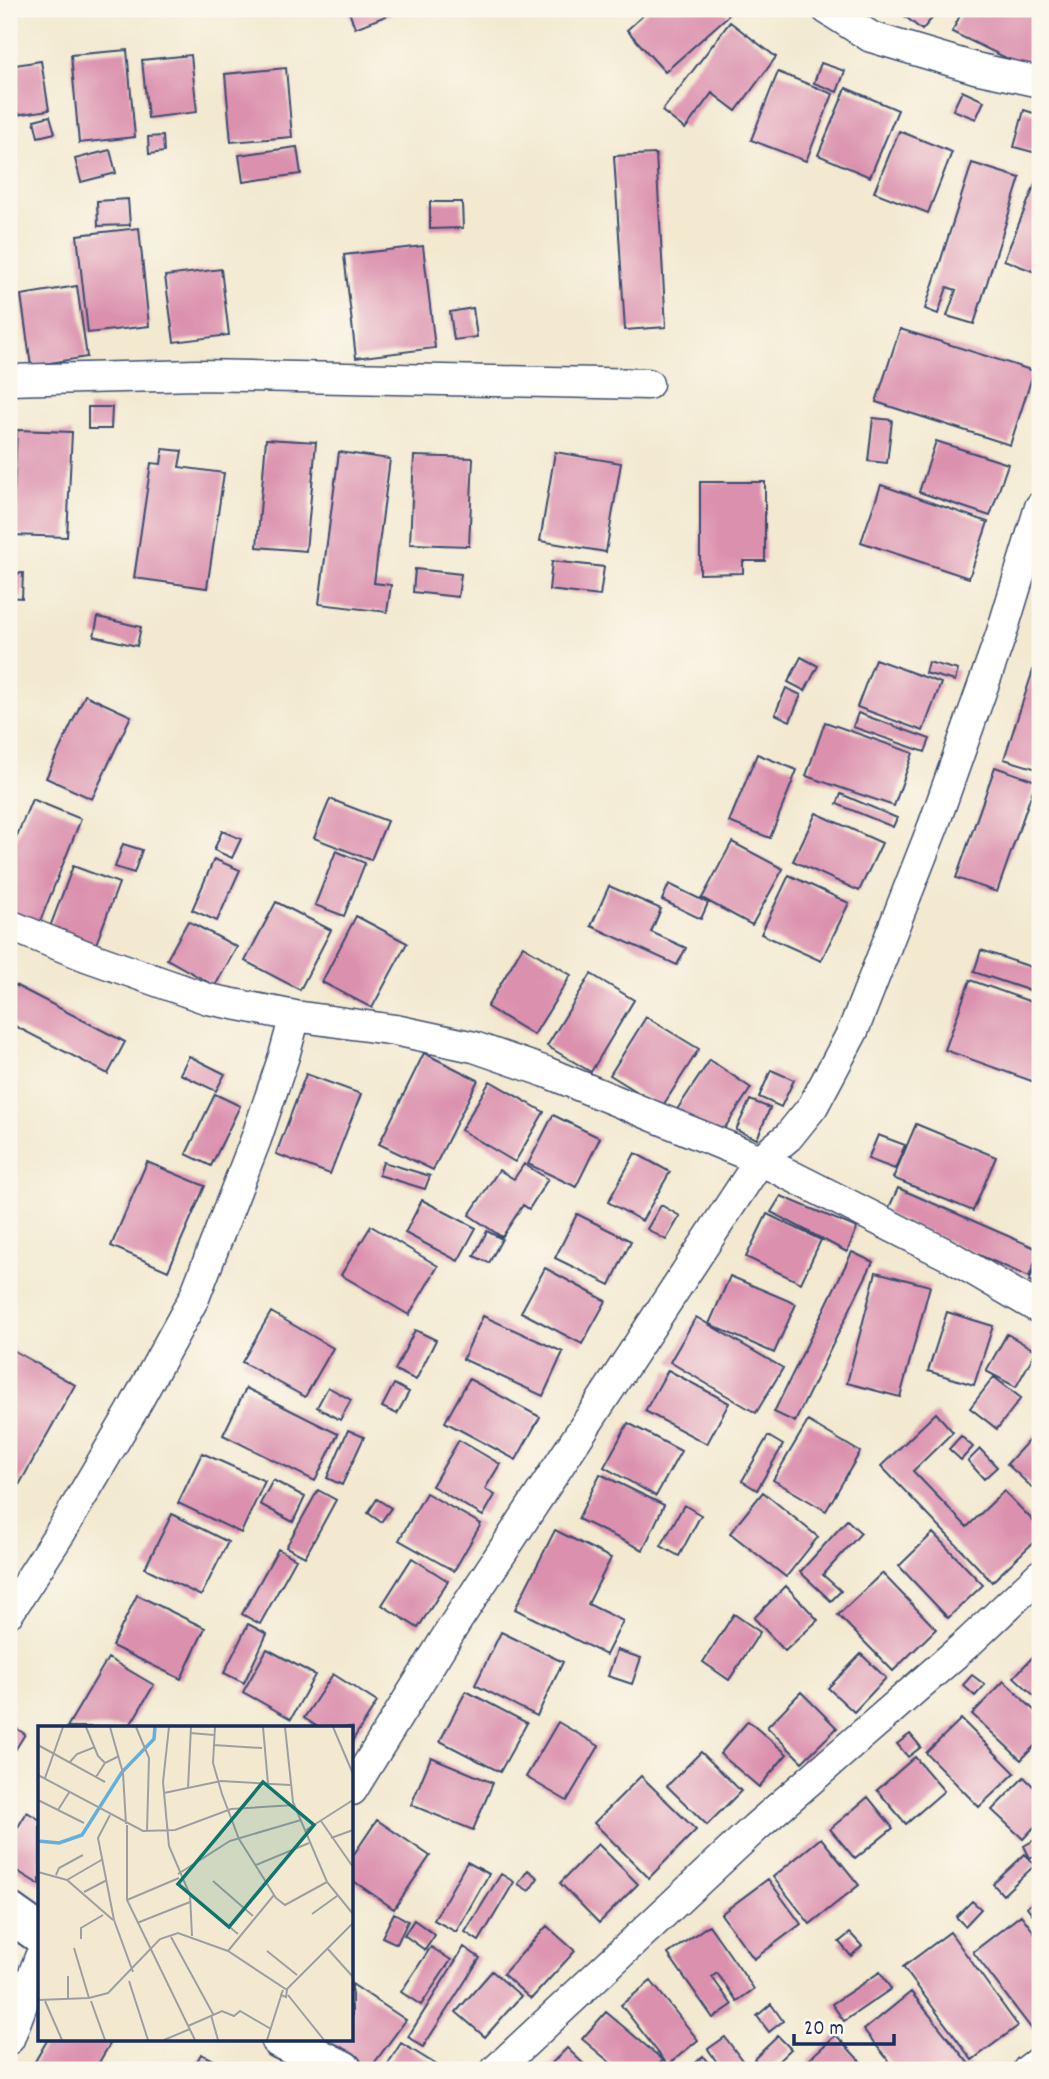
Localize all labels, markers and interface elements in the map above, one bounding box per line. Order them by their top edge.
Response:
inset map [38,1726,354,2040]
scale bar [794,2002,893,2046]
text: 20 m [804,2015,844,2045]

